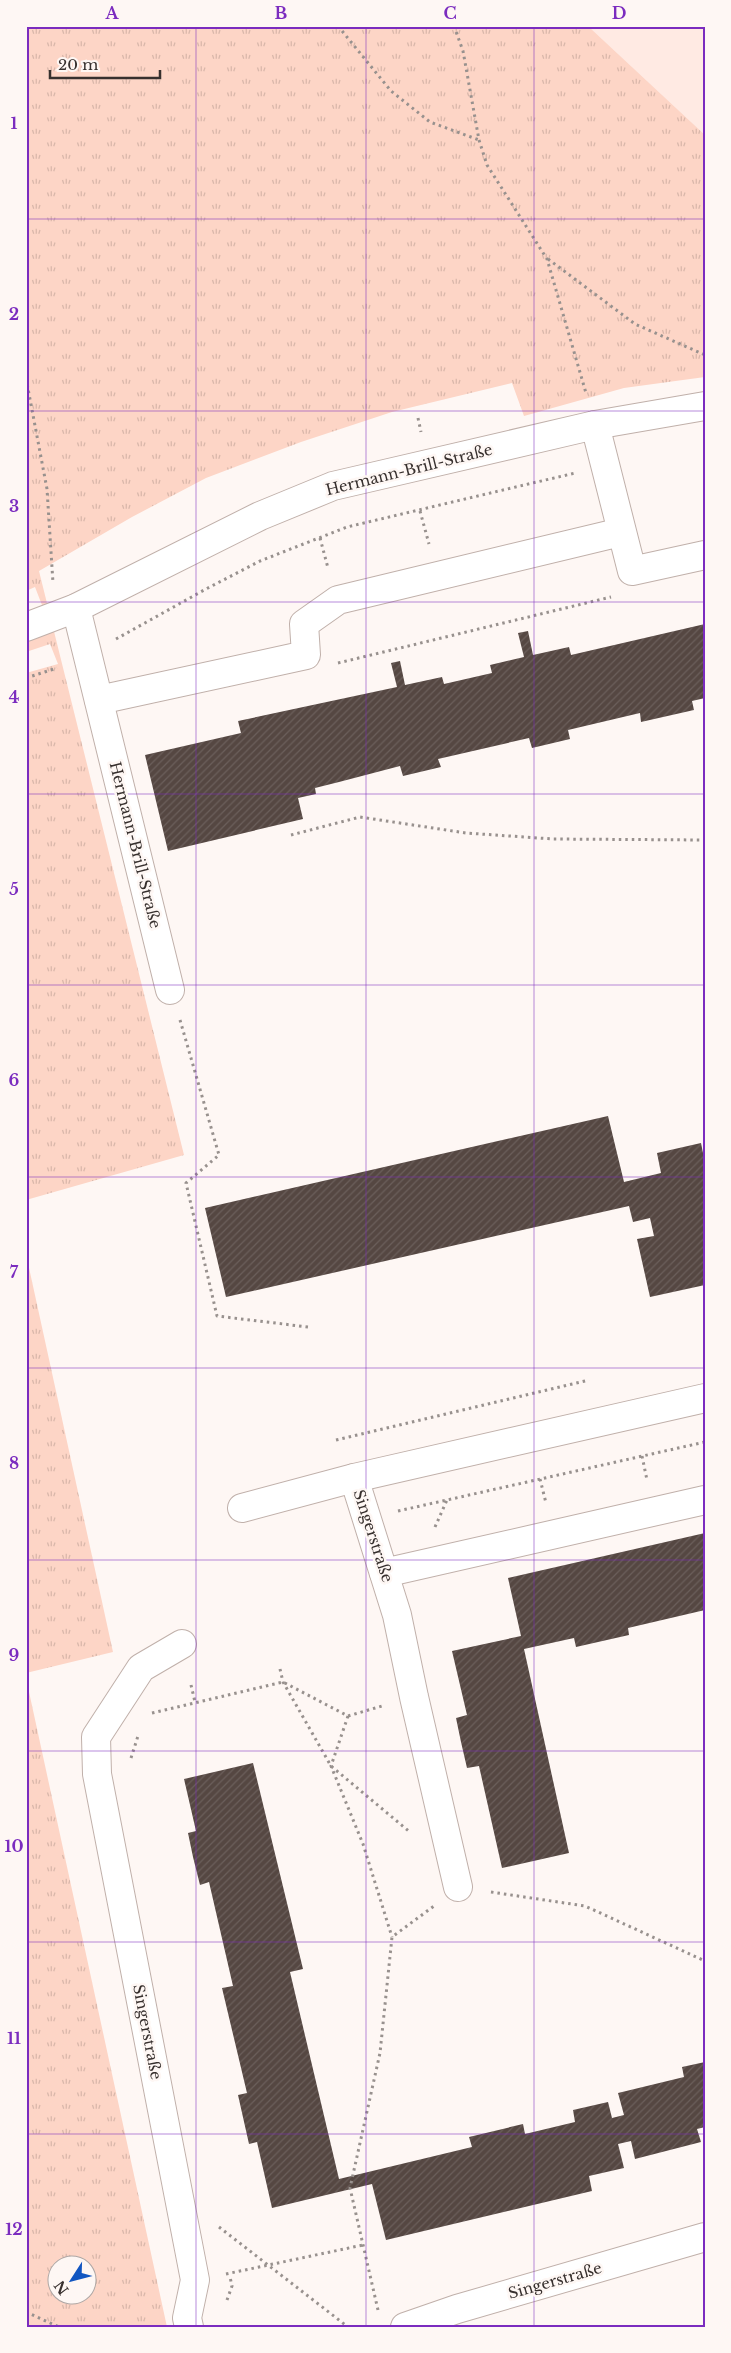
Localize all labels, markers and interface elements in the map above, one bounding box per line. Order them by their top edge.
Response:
text: A [105,3,120,23]
text: B [275,3,288,23]
text: C [443,3,457,23]
text: D [612,3,626,23]
scale bar [50,48,160,80]
text: 20 m [58,55,98,74]
text: 1 [11,113,18,133]
text: 2 [9,304,19,324]
street label: Hermann-Brill-Straße [324,440,494,499]
text: 3 [9,496,19,516]
text: 4 [9,687,19,707]
street label: Hermann-Brill-Straße [106,760,165,930]
text: 5 [9,879,19,899]
text: 6 [9,1070,20,1090]
text: 7 [10,1262,19,1282]
text: 8 [9,1453,19,1473]
street label: Singerstraße [350,1487,397,1585]
text: 9 [9,1645,20,1665]
text: 10 [4,1836,24,1856]
street label: Singerstraße [129,1983,166,2081]
text: 11 [7,2028,21,2048]
text: 12 [5,2219,23,2239]
north arrow [48,2256,98,2306]
street label: Singerstraße [506,2258,604,2303]
text: N [50,2277,73,2298]

